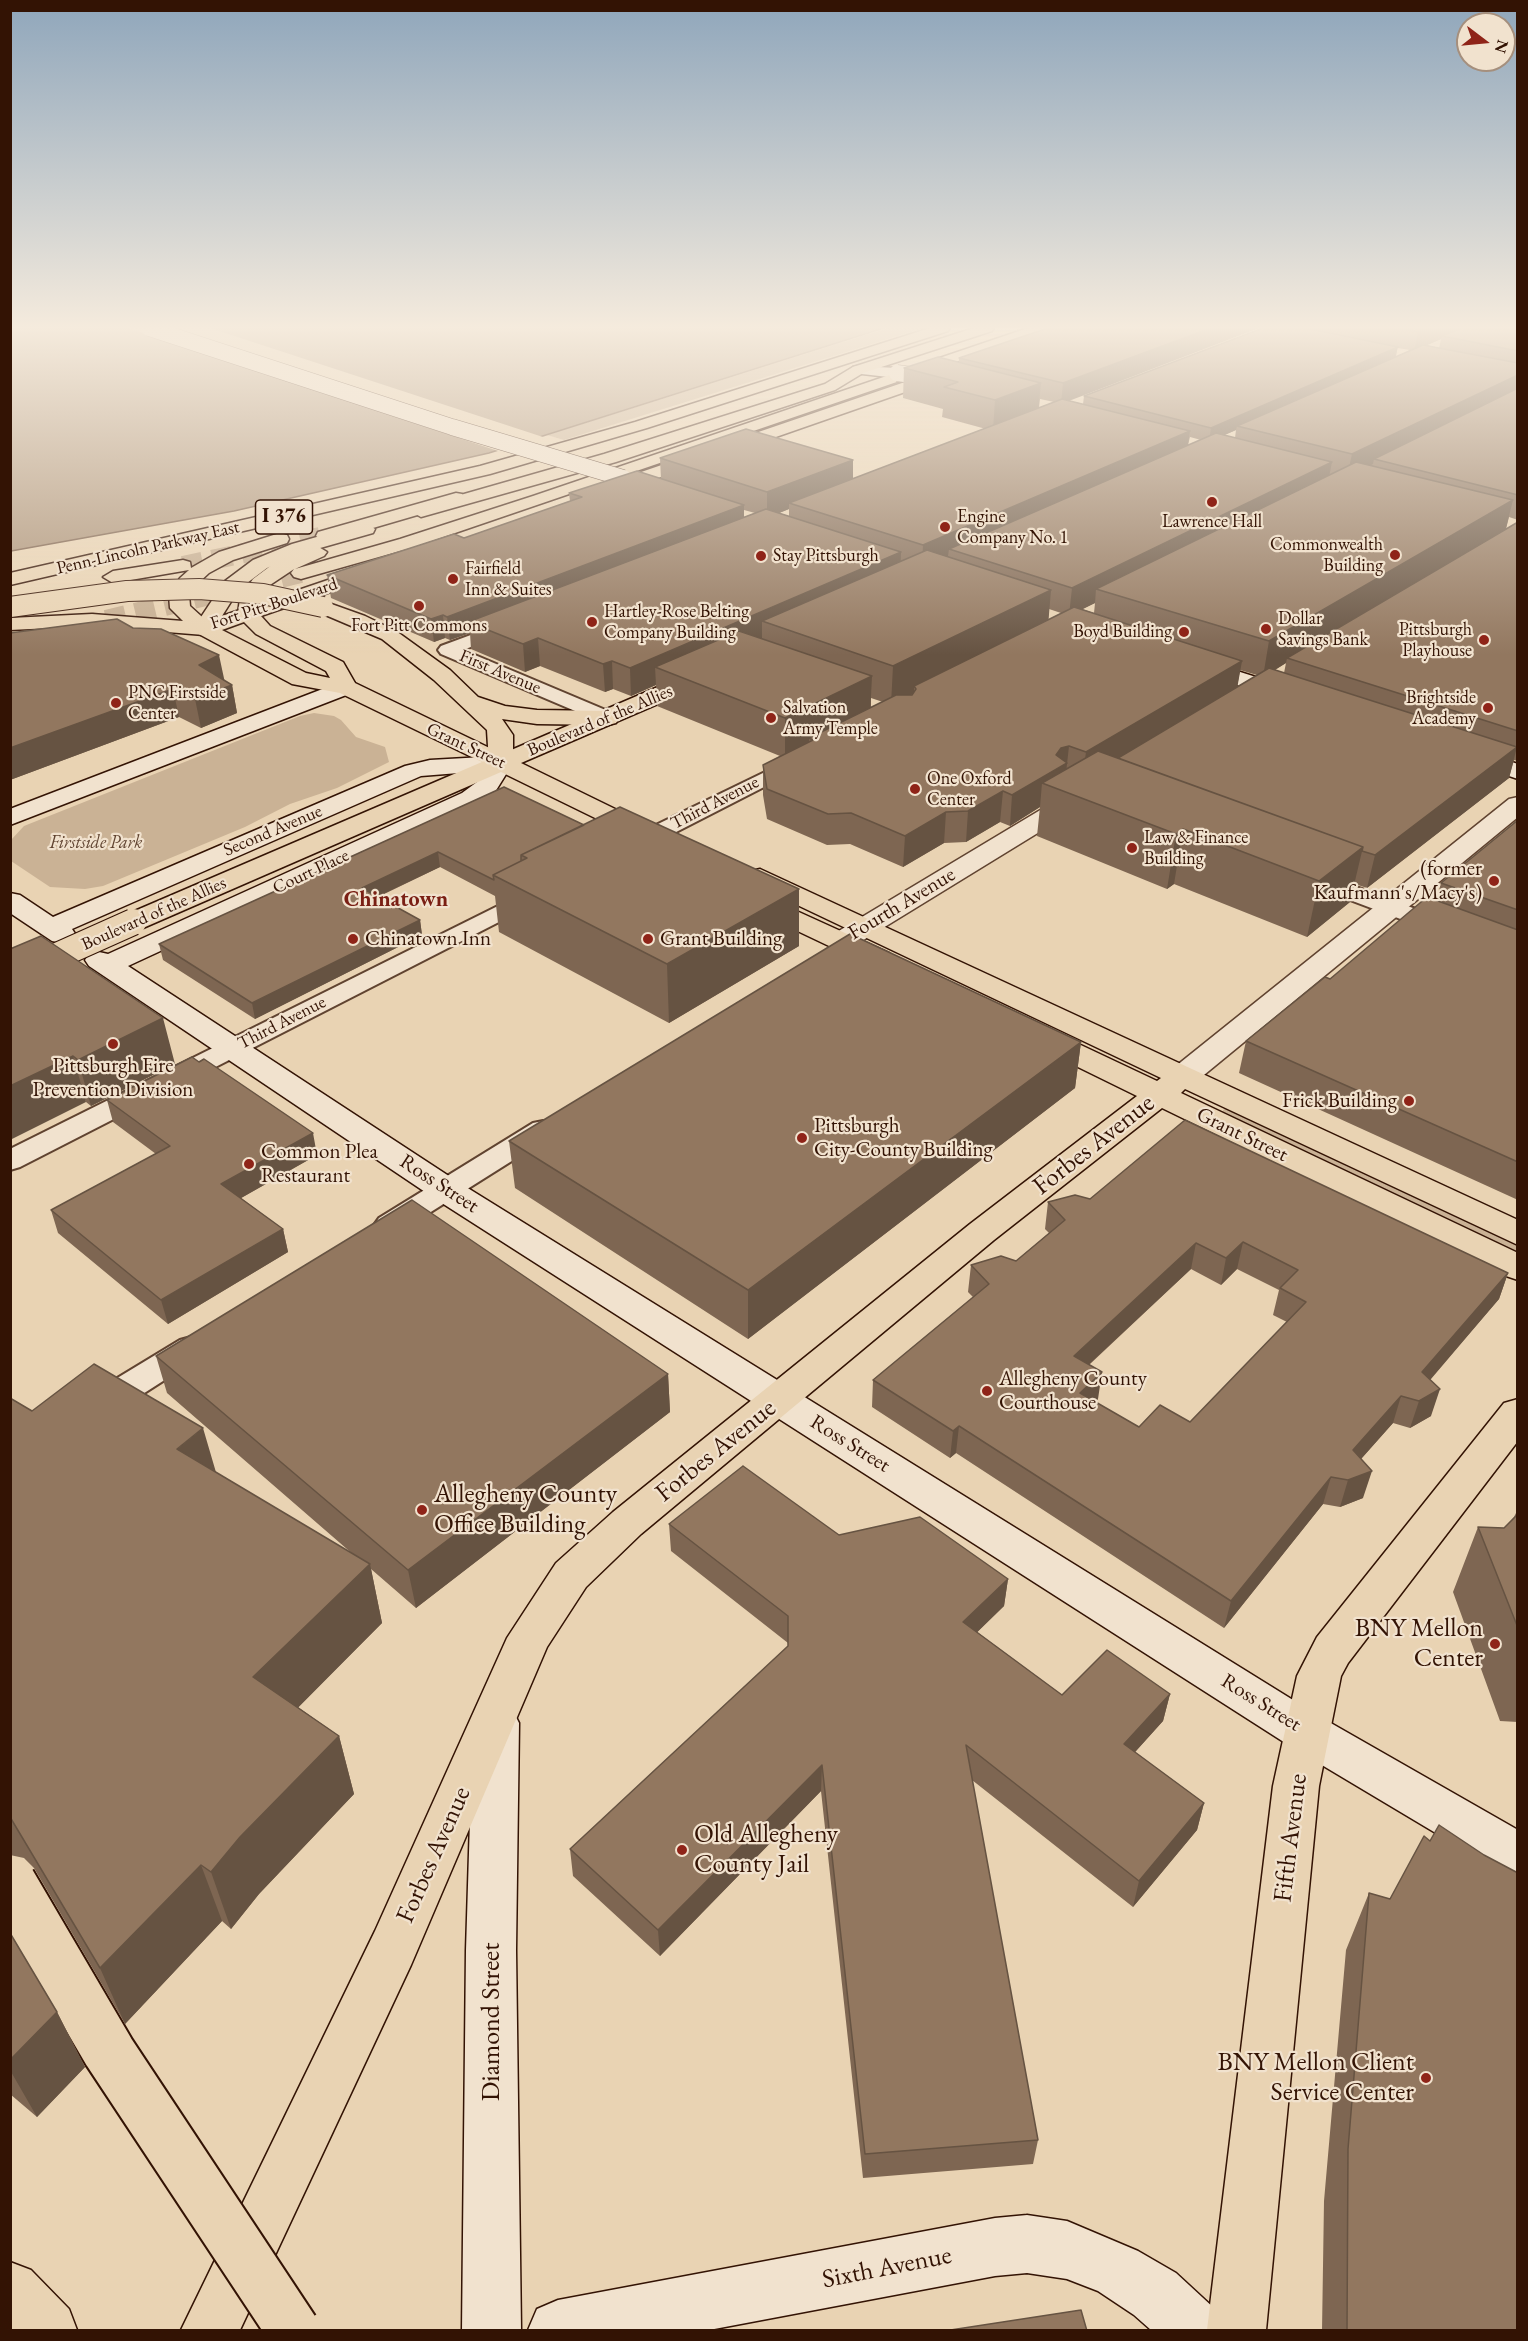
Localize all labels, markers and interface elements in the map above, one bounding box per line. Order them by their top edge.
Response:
north arrow [1456,12,1516,72]
text: N [1490,37,1514,56]
marker: Lawrence Hall [1205,495,1219,509]
road number: I 376 [256,500,312,534]
place label: Engine Company No. 1 [957,506,1068,548]
place label: Lawrence Hall [1162,511,1262,533]
street label: Penn-Lincoln Parkway East [54,516,242,580]
marker: Engine Company No. 1 [938,520,952,534]
place label: Commonwealth Building [1270,534,1383,576]
place label: Stay Pittsburgh [773,545,879,567]
marker: Commonwealth Building [1388,548,1402,562]
marker: Stay Pittsburgh [754,549,768,563]
place label: Fairfield Inn & Suites [465,558,552,600]
marker: Fairfield Inn & Suites [446,572,460,586]
street label: Fort Pitt Boulevard [208,573,340,635]
marker: Fort Pitt Commons [412,599,426,613]
place label: Hartley-Rose Belting Company Building [604,601,749,644]
place label: Dollar Savings Bank [1278,608,1368,650]
place label: Fort Pitt Commons [351,615,487,637]
marker: Hartley-Rose Belting Company Building [585,615,599,629]
place label: Pittsburgh Playhouse [1399,619,1472,662]
place label: Boyd Building [1073,621,1172,643]
marker: Dollar Savings Bank [1259,622,1273,636]
marker: Boyd Building [1177,625,1191,639]
marker: Pittsburgh Playhouse [1477,633,1491,647]
street label: First Avenue [456,645,544,699]
street label: Boulevard of the Allies [524,681,676,761]
place label: PNC Firstside Center [128,682,226,724]
place label: Brightside Academy [1406,687,1476,730]
marker: PNC Firstside Center [109,696,123,710]
place label: Salvation Army Temple [783,697,878,740]
marker: Brightside Academy [1481,701,1495,715]
marker: Salvation Army Temple [764,711,778,725]
street label: Grant Street [423,718,509,774]
place label: One Oxford Center [927,768,1012,810]
street label: Third Avenue [667,772,763,834]
marker: One Oxford Center [908,782,922,796]
street label: Second Avenue [220,801,326,861]
place label: Law & Finance Building [1144,827,1248,870]
park label: Firstside Park [49,832,143,854]
marker: Law & Finance Building [1125,841,1139,855]
street label: Court Place [269,845,353,899]
place label: (former Kaufmann's/Macy's) [1314,856,1482,906]
street label: Fourth Avenue [844,862,960,946]
street label: Boulevard of the Allies [78,872,230,956]
marker: (former Kaufmann's/Macy's) [1487,874,1501,888]
district label: Chinatown [344,887,448,913]
place label: Chinatown Inn [365,926,491,952]
place label: Grant Building [660,926,782,952]
marker: Chinatown Inn [346,932,360,946]
marker: Grant Building [641,932,655,946]
street label: Third Avenue [234,992,330,1054]
marker: Pittsburgh Fire Prevention Division [106,1037,120,1051]
place label: Pittsburgh Fire Prevention Division [33,1053,193,1103]
street label: Forbes Avenue [1027,1088,1161,1202]
place label: Frick Building [1282,1088,1397,1114]
marker: Frick Building [1402,1094,1416,1108]
street label: Grant Street [1192,1102,1292,1168]
place label: Pittsburgh City-County Building [814,1113,993,1163]
marker: Pittsburgh City-County Building [795,1131,809,1145]
place label: Common Plea Restaurant [261,1139,378,1189]
street label: Ross Street [395,1149,483,1219]
marker: Common Plea Restaurant [242,1157,256,1171]
place label: Allegheny County Courthouse [999,1366,1147,1416]
marker: Allegheny County Courthouse [980,1384,994,1398]
street label: Forbes Avenue [650,1393,782,1509]
street label: Ross Street [805,1410,895,1478]
place label: Allegheny County Office Building [434,1479,617,1540]
marker: Allegheny County Office Building [415,1503,429,1517]
place label: BNY Mellon Center [1355,1613,1483,1674]
marker: BNY Mellon Center [1488,1637,1502,1651]
street label: Ross Street [1216,1669,1306,1737]
street label: Fifth Avenue [1268,1772,1314,1904]
street label: Forbes Avenue [390,1782,478,1928]
place label: Old Allegheny County Jail [694,1819,838,1880]
marker: Old Allegheny County Jail [675,1843,689,1857]
street label: Diamond Street [476,1943,508,2101]
place label: BNY Mellon Client Service Center [1217,2047,1414,2108]
marker: BNY Mellon Client Service Center [1419,2071,1433,2085]
street label: Sixth Avenue [820,2240,954,2296]

